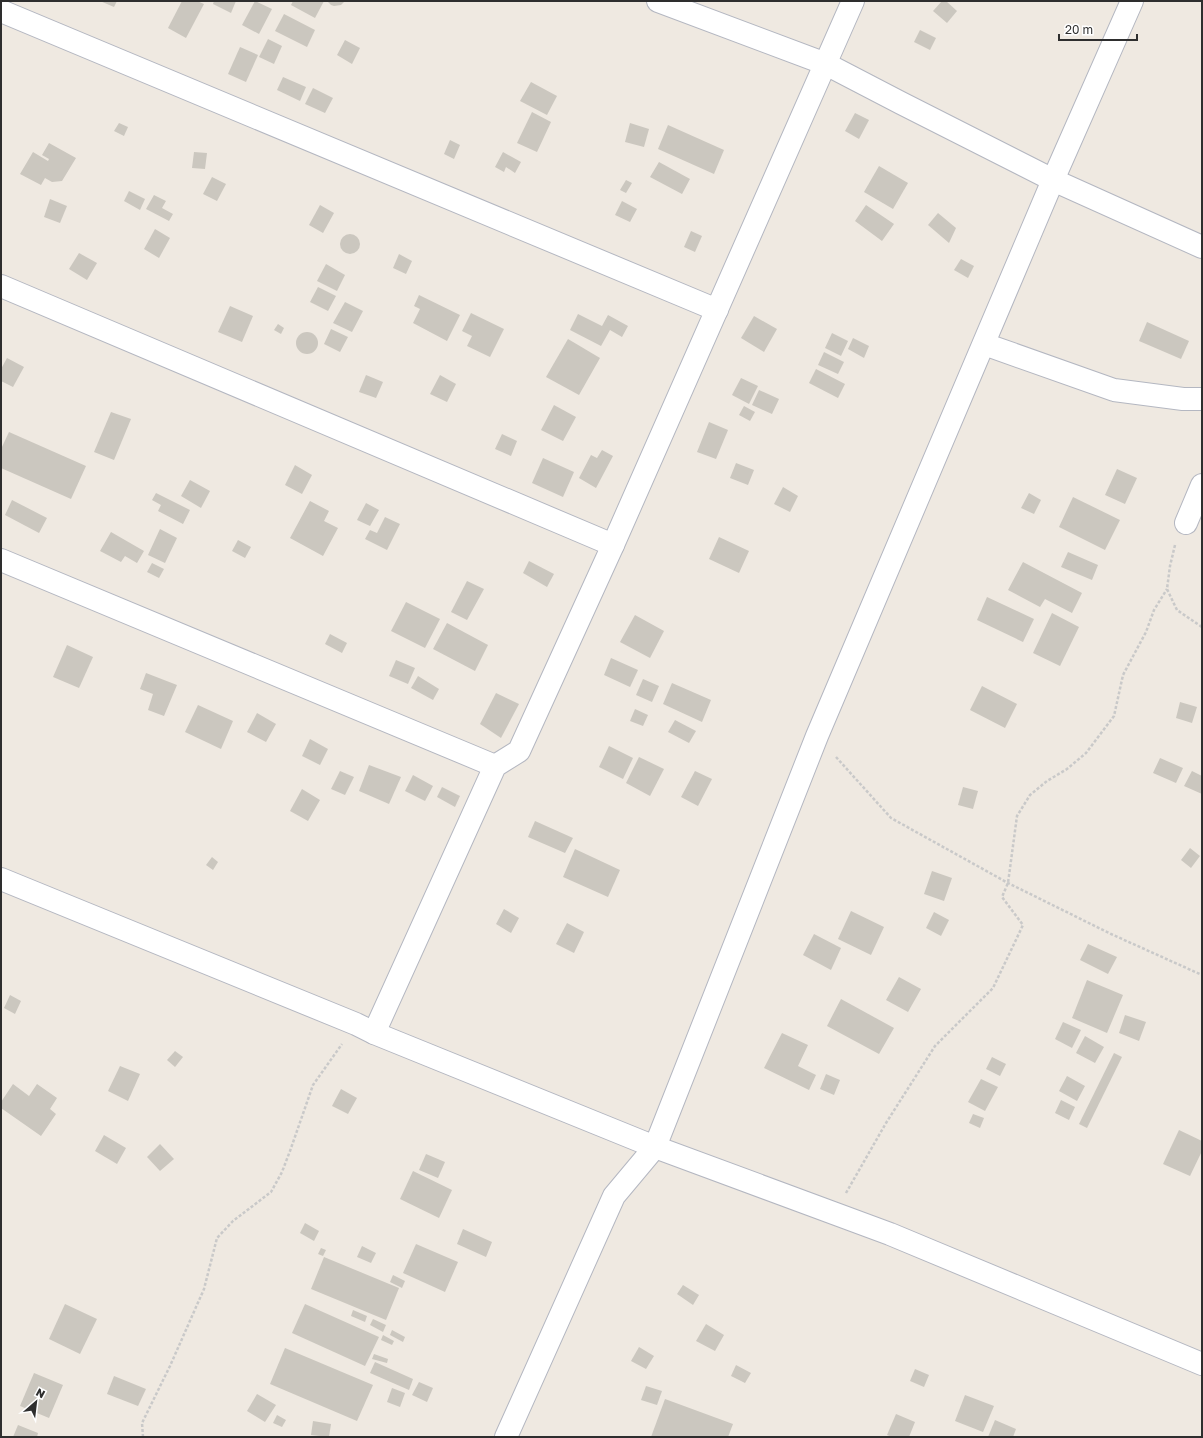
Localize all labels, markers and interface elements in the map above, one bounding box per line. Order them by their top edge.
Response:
scale bar [1059,16,1137,42]
text: 20 m [1065,22,1093,37]
north arrow [16,1382,56,1422]
text: N [34,1385,48,1400]

